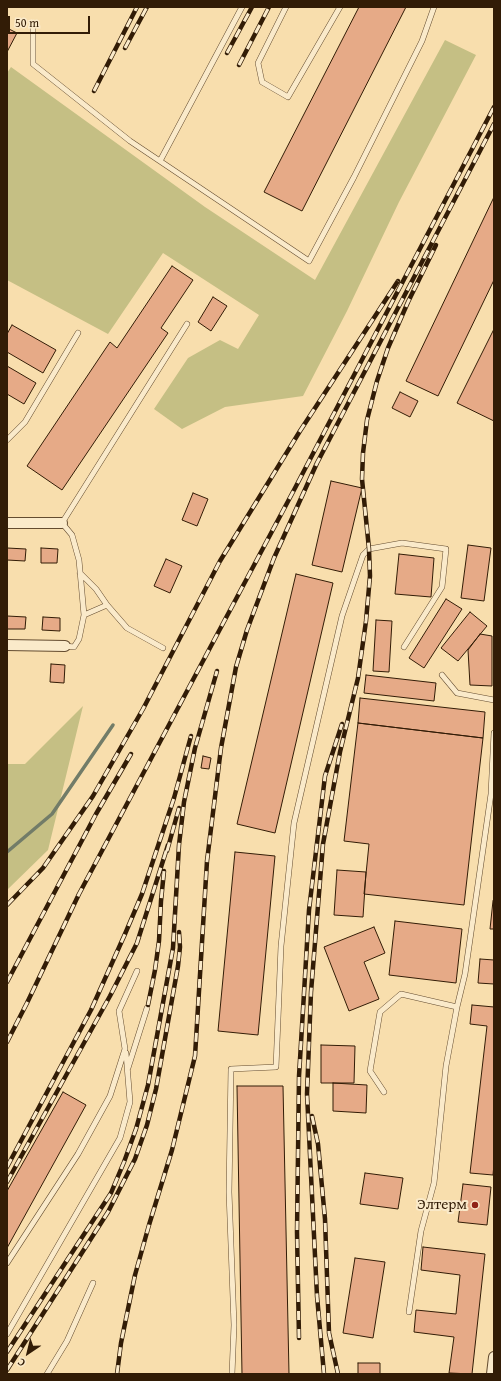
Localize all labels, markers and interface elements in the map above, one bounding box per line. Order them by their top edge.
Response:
scale bar [10,8,92,34]
text: 50 m [15,14,39,31]
place label: Элтерм [417,1196,467,1214]
marker: Элтерм [470,1200,480,1210]
north arrow [8,1333,48,1373]
text: С [14,1354,28,1371]

